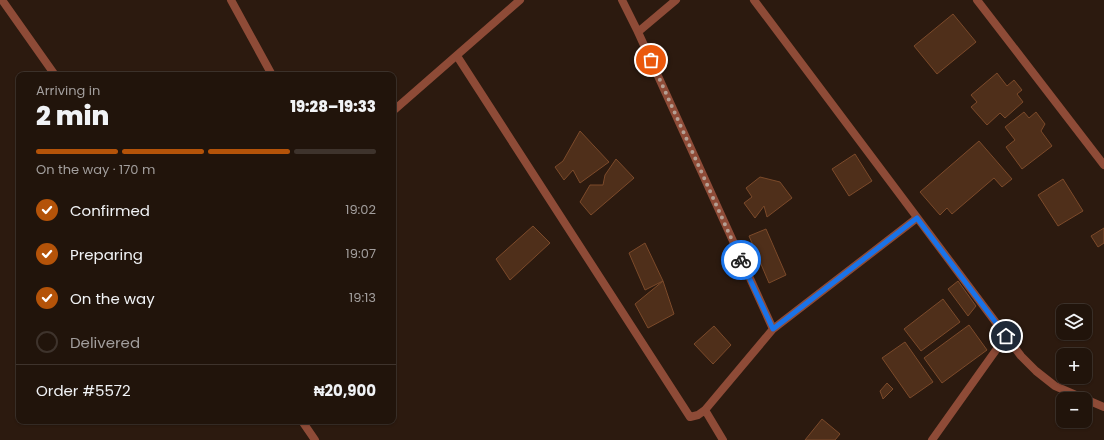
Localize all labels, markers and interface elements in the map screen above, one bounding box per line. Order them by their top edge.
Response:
pin [634,43,668,77]
icon: bag [640,49,662,71]
text: Arriving in [36,81,100,100]
text: 19:28–19:33 [290,96,376,117]
text: 2 min [36,98,109,134]
text: On the way · 170 m [36,160,155,179]
icon: check [36,199,58,221]
text: Confirmed [70,200,150,221]
text: 19:02 [345,200,376,219]
courier [721,240,761,280]
icon: check [36,243,58,265]
text: Preparing [70,244,143,265]
text: 19:07 [346,244,376,263]
icon: bike [730,249,752,271]
icon: check [36,287,58,309]
text: On the way [70,288,155,309]
text: 19:13 [349,288,376,307]
map controls [1056,304,1092,428]
button: layers [1056,304,1092,340]
pin [989,319,1023,353]
icon: home [995,325,1017,347]
text: Delivered [70,332,140,353]
button: + [1056,348,1092,384]
text: Order #5572 [36,380,131,401]
text: ₦20,900 [314,380,376,401]
button: − [1056,392,1092,428]

